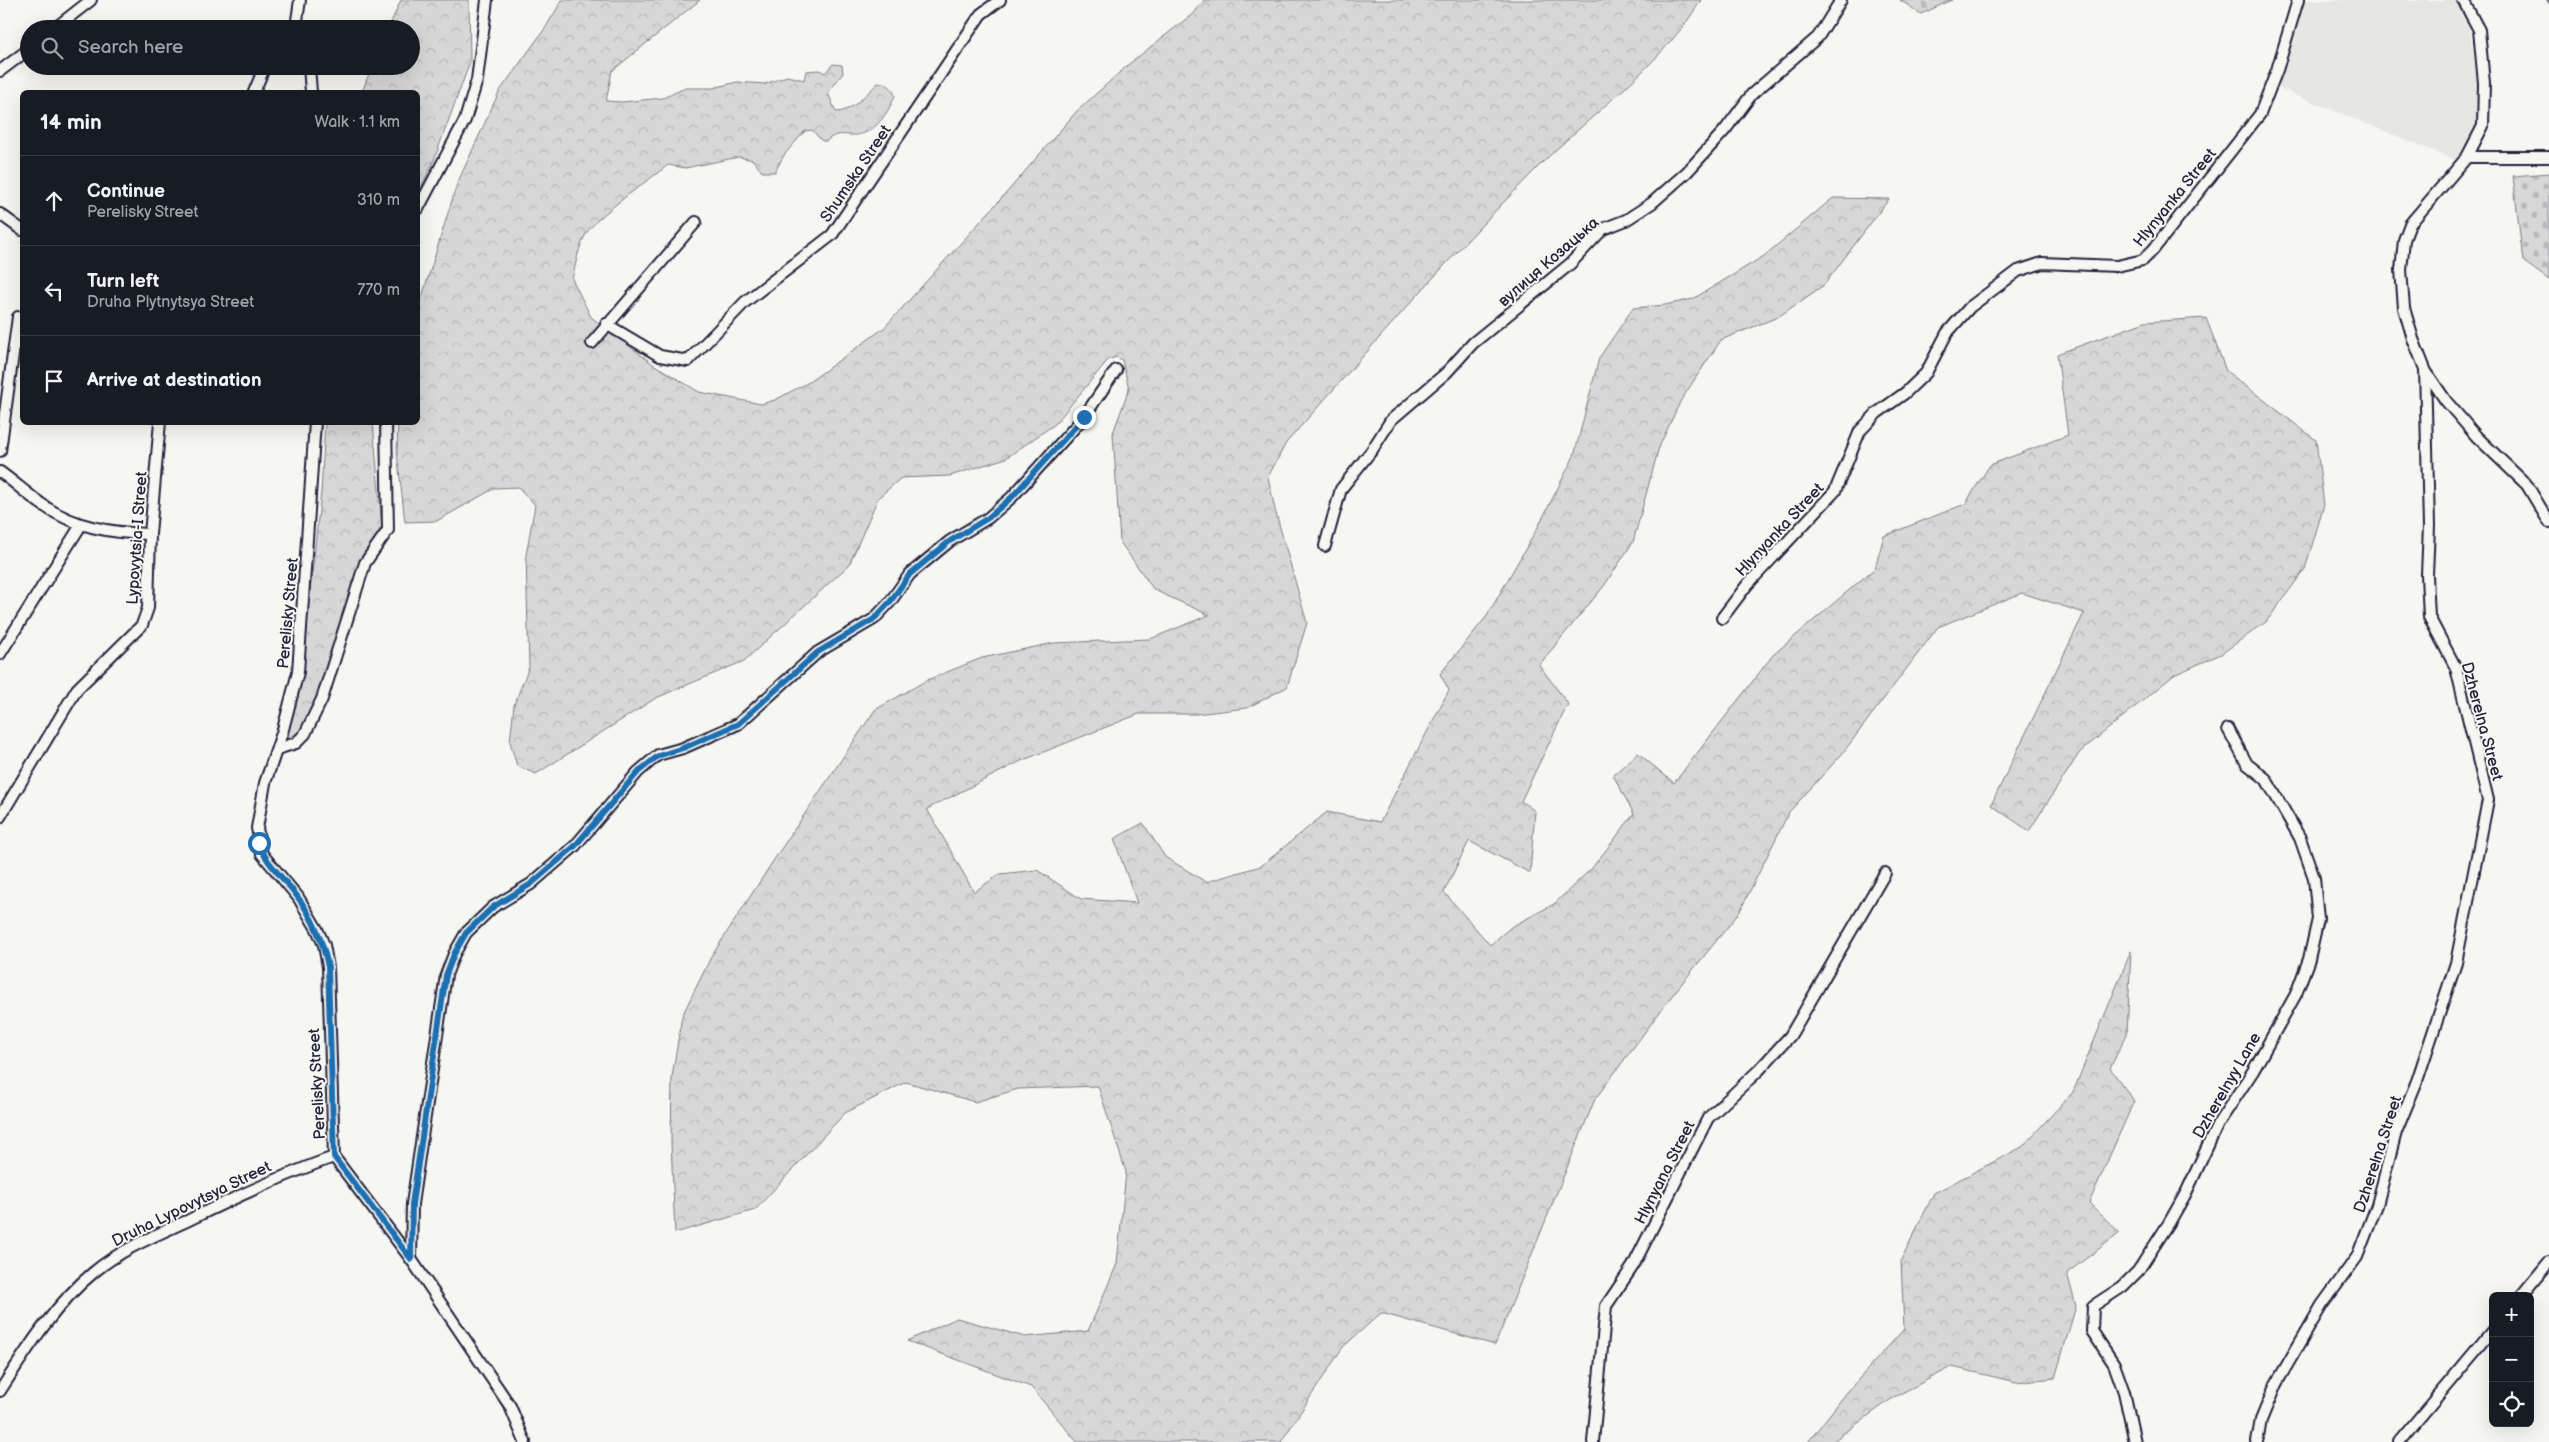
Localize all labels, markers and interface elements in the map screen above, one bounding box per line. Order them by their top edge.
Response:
search box [20,20,420,75]
icon: search [38,34,66,62]
text: Search here [78,36,183,59]
text: 14 min [40,110,102,135]
text: Walk · 1.1 km [315,113,400,132]
street label: Shumska Street [817,122,896,226]
street label: Hlynyanka Street [2130,145,2221,251]
text: Continue [87,180,165,203]
icon: ahead [40,187,68,215]
text: 310 m [357,191,400,210]
text: Perelisky Street [87,203,198,222]
street label: вулиця Козацька [1495,213,1604,311]
text: Turn left [87,270,159,293]
icon: left [40,277,68,305]
text: 770 m [357,281,400,300]
text: Druha Plytnytsya Street [87,293,254,312]
icon: arrive [40,367,68,395]
text: Arrive at destination [87,369,262,392]
route end [1073,406,1096,429]
street label: Lypovytsia-I Street [123,471,152,605]
street label: Hlynyanka Street [1732,479,1828,581]
street label: Perelisky Street [274,557,303,669]
street label: Dzherelna Street [2457,660,2507,783]
route start [248,832,271,855]
street label: Perelisky Street [305,1028,330,1140]
street label: Dzherelnyy Lane [2189,1029,2266,1142]
street label: Dzherelna Street [2351,1093,2406,1215]
street label: Hlynyana Street [1631,1118,1700,1228]
street label: Druha Lypovytsya Street [109,1158,274,1251]
map controls [2489,1292,2534,1427]
button: + [2489,1292,2534,1337]
button: − [2489,1337,2534,1382]
button: locate [2489,1382,2534,1427]

